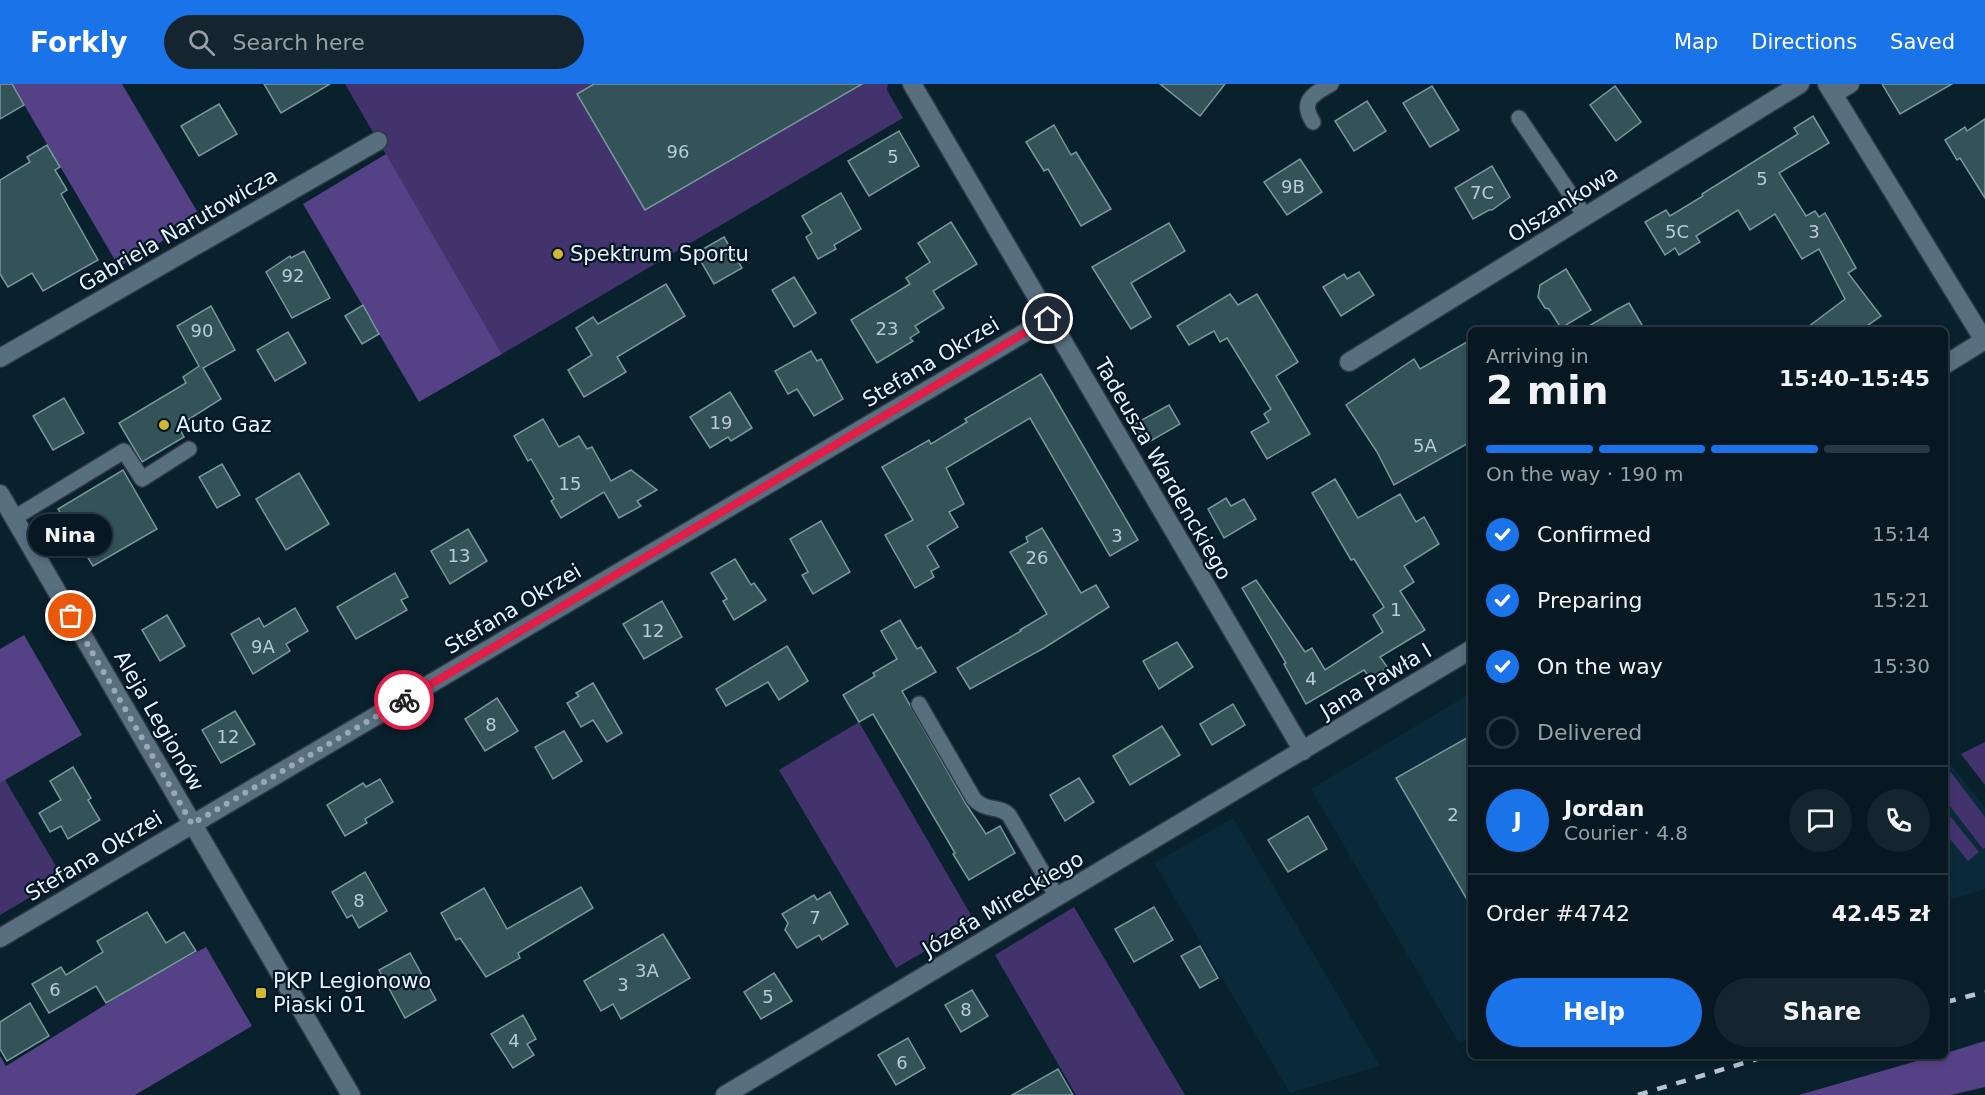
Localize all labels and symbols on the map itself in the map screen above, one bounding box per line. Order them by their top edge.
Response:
house number: 96 [667,141,689,162]
house number: 5 [887,146,899,167]
street label: Olszankowa [1504,161,1622,247]
street label: Gabriela Narutowicza [74,163,282,297]
house number: 5 [1756,168,1768,189]
house number: 9B [1281,176,1305,197]
house number: 7C [1470,182,1494,203]
house number: 5C [1665,221,1689,242]
house number: 3 [1808,221,1820,242]
place label: Spektrum Sportu [570,242,749,266]
marker: Spektrum Sportu [551,247,565,261]
house number: 92 [282,265,304,286]
pin [1022,293,1073,344]
street label: Stefana Okrzei [859,312,1003,412]
house number: 23 [876,318,898,339]
house number: 90 [191,320,213,341]
street label: Tadeusza Wardenckiego [1089,353,1236,584]
house number: 19 [710,412,732,433]
place label: Auto Gaz [176,413,272,437]
marker: Auto Gaz [157,418,171,432]
house number: 5A [1413,435,1438,456]
house number: 15 [559,473,581,494]
callout: Nina [29,514,113,556]
house number: 3 [1111,525,1123,546]
house number: 13 [448,545,470,566]
house number: 26 [1026,547,1048,568]
street label: Stefana Okrzei [441,559,585,659]
pin [45,590,96,641]
house number: 1 [1390,599,1402,620]
house number: 12 [642,620,664,641]
house number: 9A [251,636,276,657]
street label: Jana Pawła I [1314,638,1436,725]
street label: Aleja Legionów [109,647,209,795]
house number: 4 [1305,668,1317,689]
courier [374,670,434,730]
house number: 8 [485,714,497,735]
house number: 12 [217,726,239,747]
house number: 2 [1447,804,1459,825]
street label: Stefana Okrzei [22,806,166,906]
street label: Józefa Mireckiego [916,846,1088,963]
house number: 8 [353,890,365,911]
house number: 7 [809,907,821,928]
house number: 3A [635,960,660,981]
place label: PKP Legionowo Piaski 01 [273,969,431,1017]
house number: 3 [617,974,629,995]
house number: 6 [49,979,61,1000]
marker: PKP Legionowo Piaski 01 [254,986,268,1000]
house number: 5 [762,986,774,1007]
house number: 8 [960,999,972,1020]
house number: 4 [508,1030,520,1051]
house number: 6 [896,1052,908,1073]

